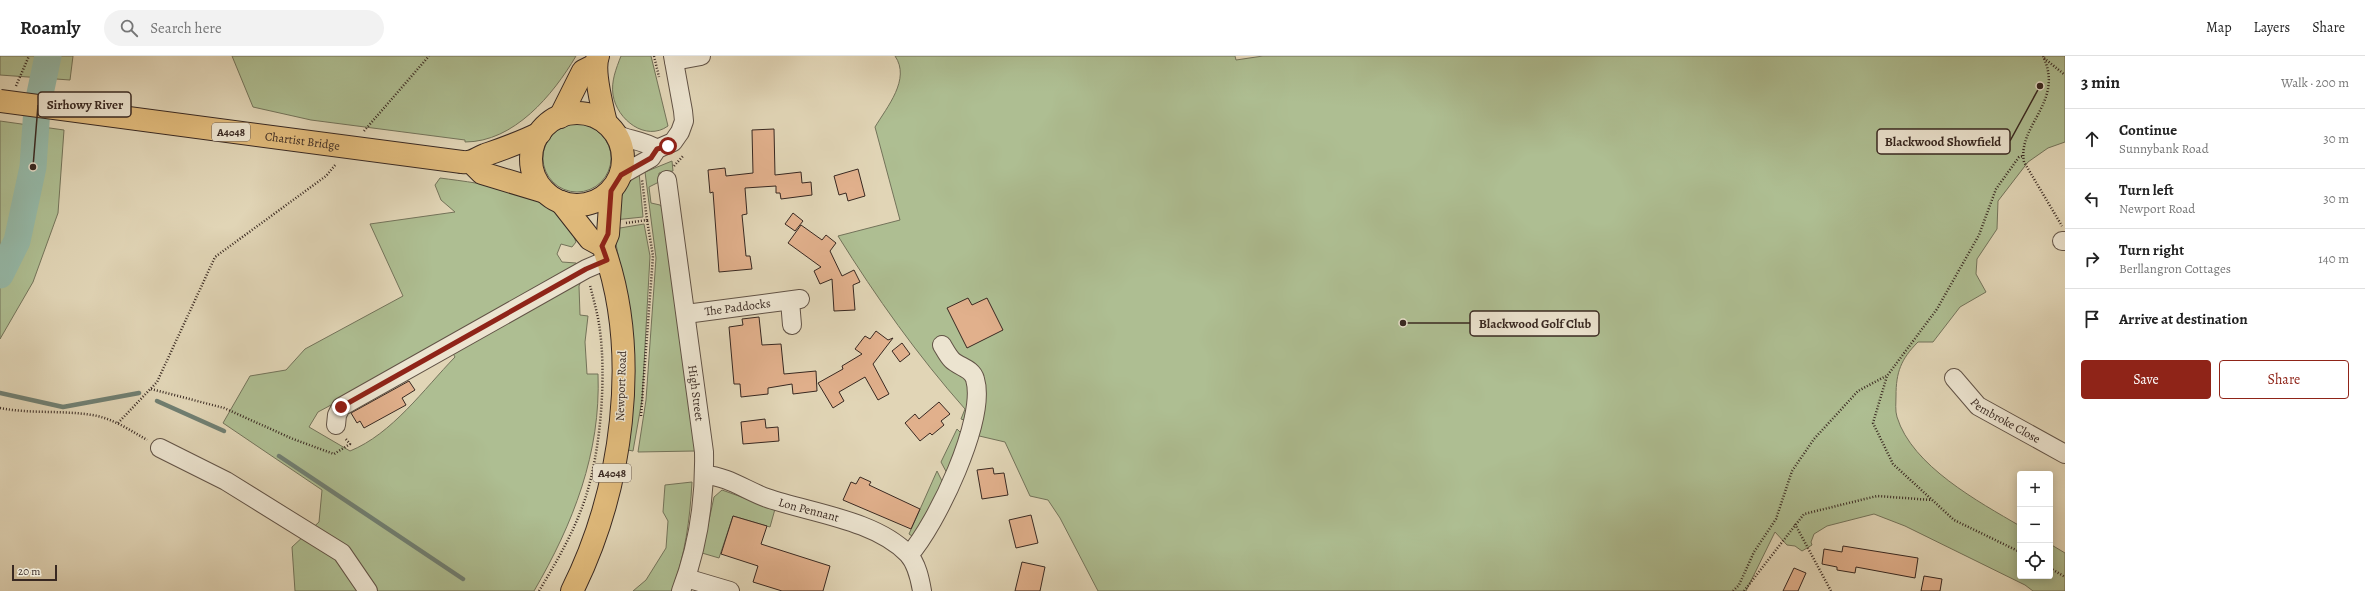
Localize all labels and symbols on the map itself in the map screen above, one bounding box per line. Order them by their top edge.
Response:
callout: Sirhowy River [38,92,131,117]
text: Sirhowy River [47,96,124,113]
road number: A4048 [212,123,250,141]
street label: Chartist Bridge [264,128,341,154]
callout: Blackwood Showfield [1877,129,2010,154]
text: Blackwood Showfield [1885,133,2001,150]
route start [659,137,677,155]
street label: The Paddocks [704,295,772,319]
callout: Blackwood Golf Club [1470,311,1599,336]
text: Blackwood Golf Club [1479,315,1592,332]
street label: Newport Road [612,350,630,421]
street label: High Street [684,364,708,422]
street label: Pembroke Close [1967,395,2043,447]
route end [332,398,350,416]
road number: A4048 [593,464,631,482]
street label: Lon Pennant [777,494,841,526]
scale bar [12,563,57,582]

